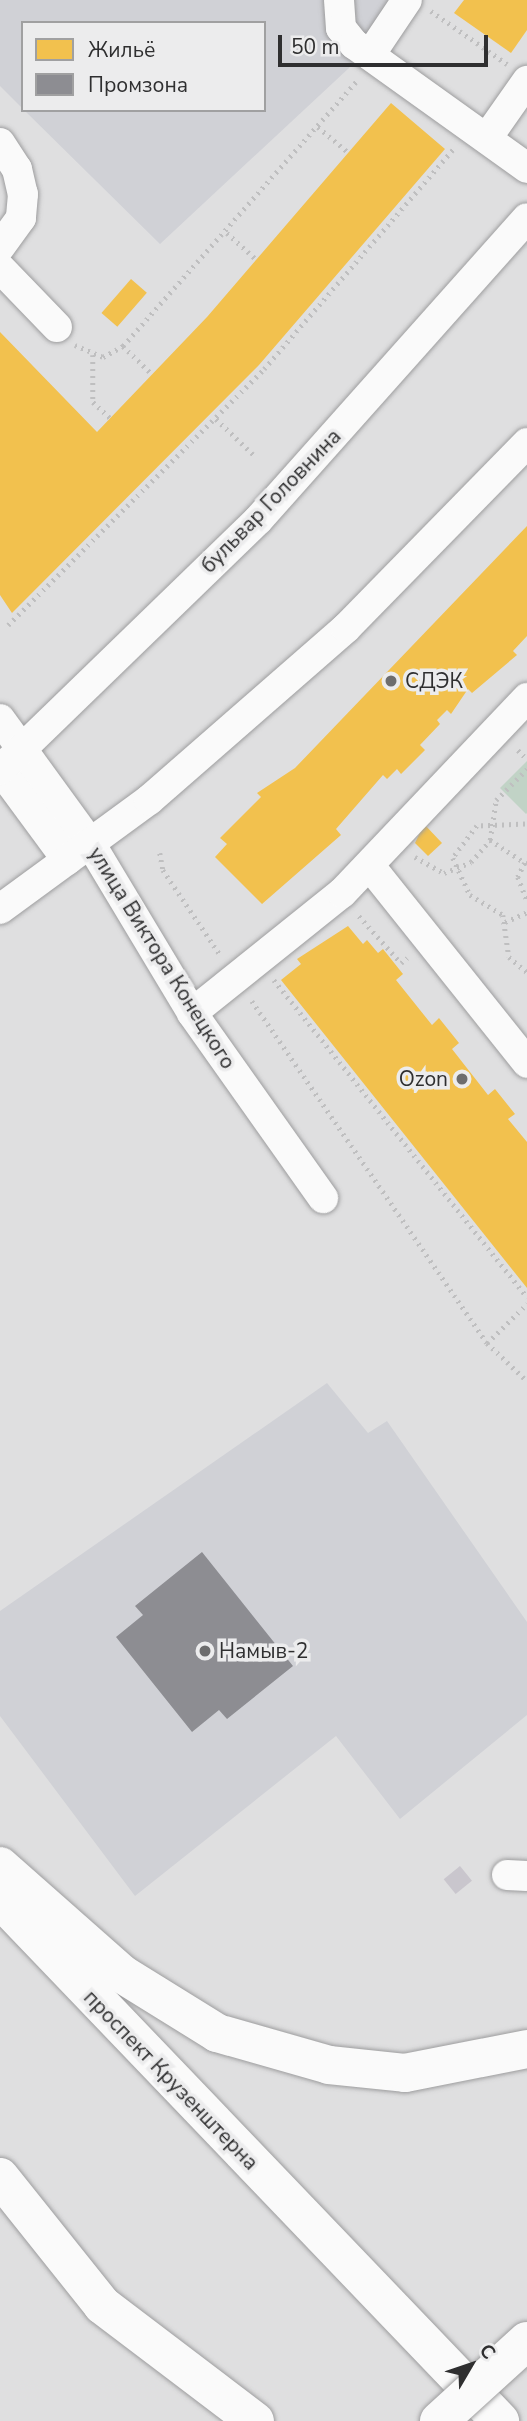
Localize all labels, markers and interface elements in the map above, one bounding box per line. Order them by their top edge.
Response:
legend [21,21,266,112]
scale bar [282,21,492,65]
text: 50 m [291,33,340,61]
text: Жильё [88,36,155,64]
text: Промзона [88,71,188,99]
street label: бульвар Головнина [196,424,346,578]
place label: СДЭК [405,668,463,694]
marker: СДЭК [383,673,399,689]
street label: улица Виктора Конецкого [83,842,241,1074]
place label: Ozon [399,1066,448,1092]
marker: Ozon [454,1071,470,1087]
place label: Намыв-2 [219,1638,308,1664]
marker: Намыв-2 [197,1643,213,1659]
street label: проспект Крузенштерна [78,1985,264,2175]
north arrow [436,2330,506,2400]
text: С [473,2339,501,2365]

